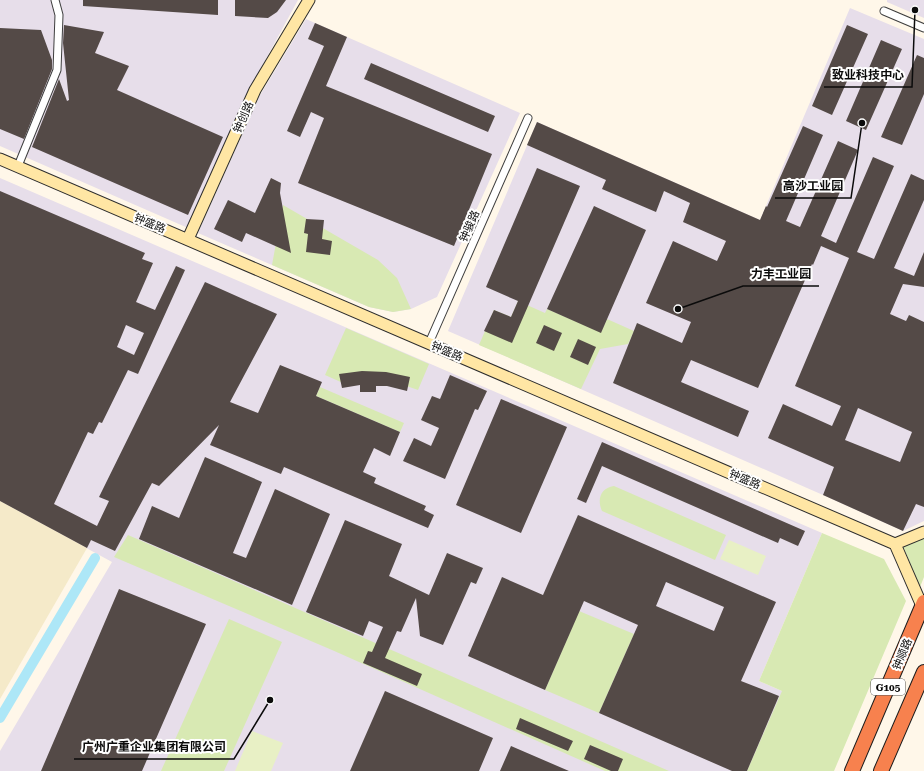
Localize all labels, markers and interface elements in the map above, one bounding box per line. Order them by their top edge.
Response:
callout: 致业科技中心 [824,63,912,87]
text: 致业科技中心 [832,68,904,82]
street label: 钟创路 [231,99,256,135]
callout: 高沙工业园 [775,174,851,198]
text: 高沙工业园 [783,179,843,193]
street label: 钟骏路 [457,208,482,244]
street label: 钟盛路 [132,211,168,236]
callout: 力丰工业园 [743,262,819,286]
text: 力丰工业园 [751,267,811,281]
street label: 钟盛路 [429,339,465,364]
street label: 钟盛路 [727,467,763,492]
street label: 钟顺路 [890,636,915,672]
road number: G105 [871,679,905,695]
callout: 广州广重企业集团有限公司 [74,735,234,759]
text: 广州广重企业集团有限公司 [82,740,226,754]

